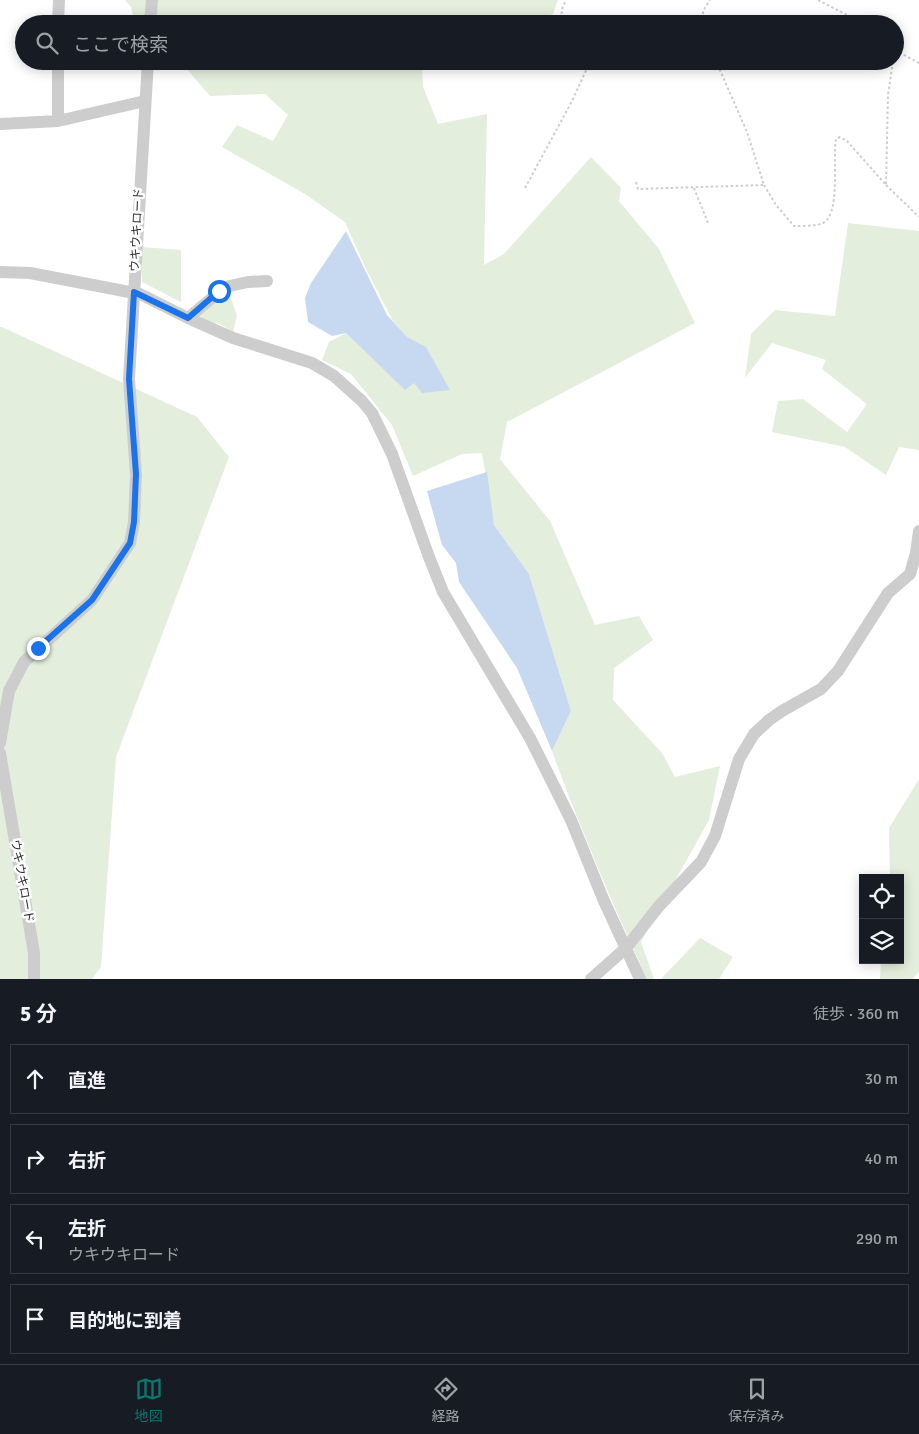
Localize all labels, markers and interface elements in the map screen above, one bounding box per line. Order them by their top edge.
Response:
search box [15,15,904,70]
icon: search [33,29,61,57]
text: ここで検索 [73,33,168,57]
street label: ウキウキロード [127,188,147,272]
route start [208,280,231,303]
route end [27,637,50,660]
street label: ウキウキロード [7,838,37,924]
map controls [859,874,904,964]
button: locate [859,874,904,919]
button: layers [859,919,904,964]
text: 5 分 [20,1001,57,1027]
text: 徒歩 · 360 m [813,1004,899,1024]
icon: ahead [21,1065,49,1093]
text: 直進 [68,1069,106,1093]
text: 30 m [864,1069,898,1089]
icon: right [21,1145,49,1173]
text: 右折 [68,1149,106,1173]
text: 40 m [864,1149,898,1169]
text: 左折 [68,1217,106,1241]
icon: left [21,1225,49,1253]
text: 290 m [856,1229,898,1249]
text: ウキウキロード [68,1245,180,1265]
icon: arrive [21,1305,49,1333]
text: 目的地に到着 [68,1309,182,1333]
tab: 地図 [135,1375,163,1425]
tab: 経路 [432,1375,460,1425]
tab: 保存済み [729,1375,785,1425]

